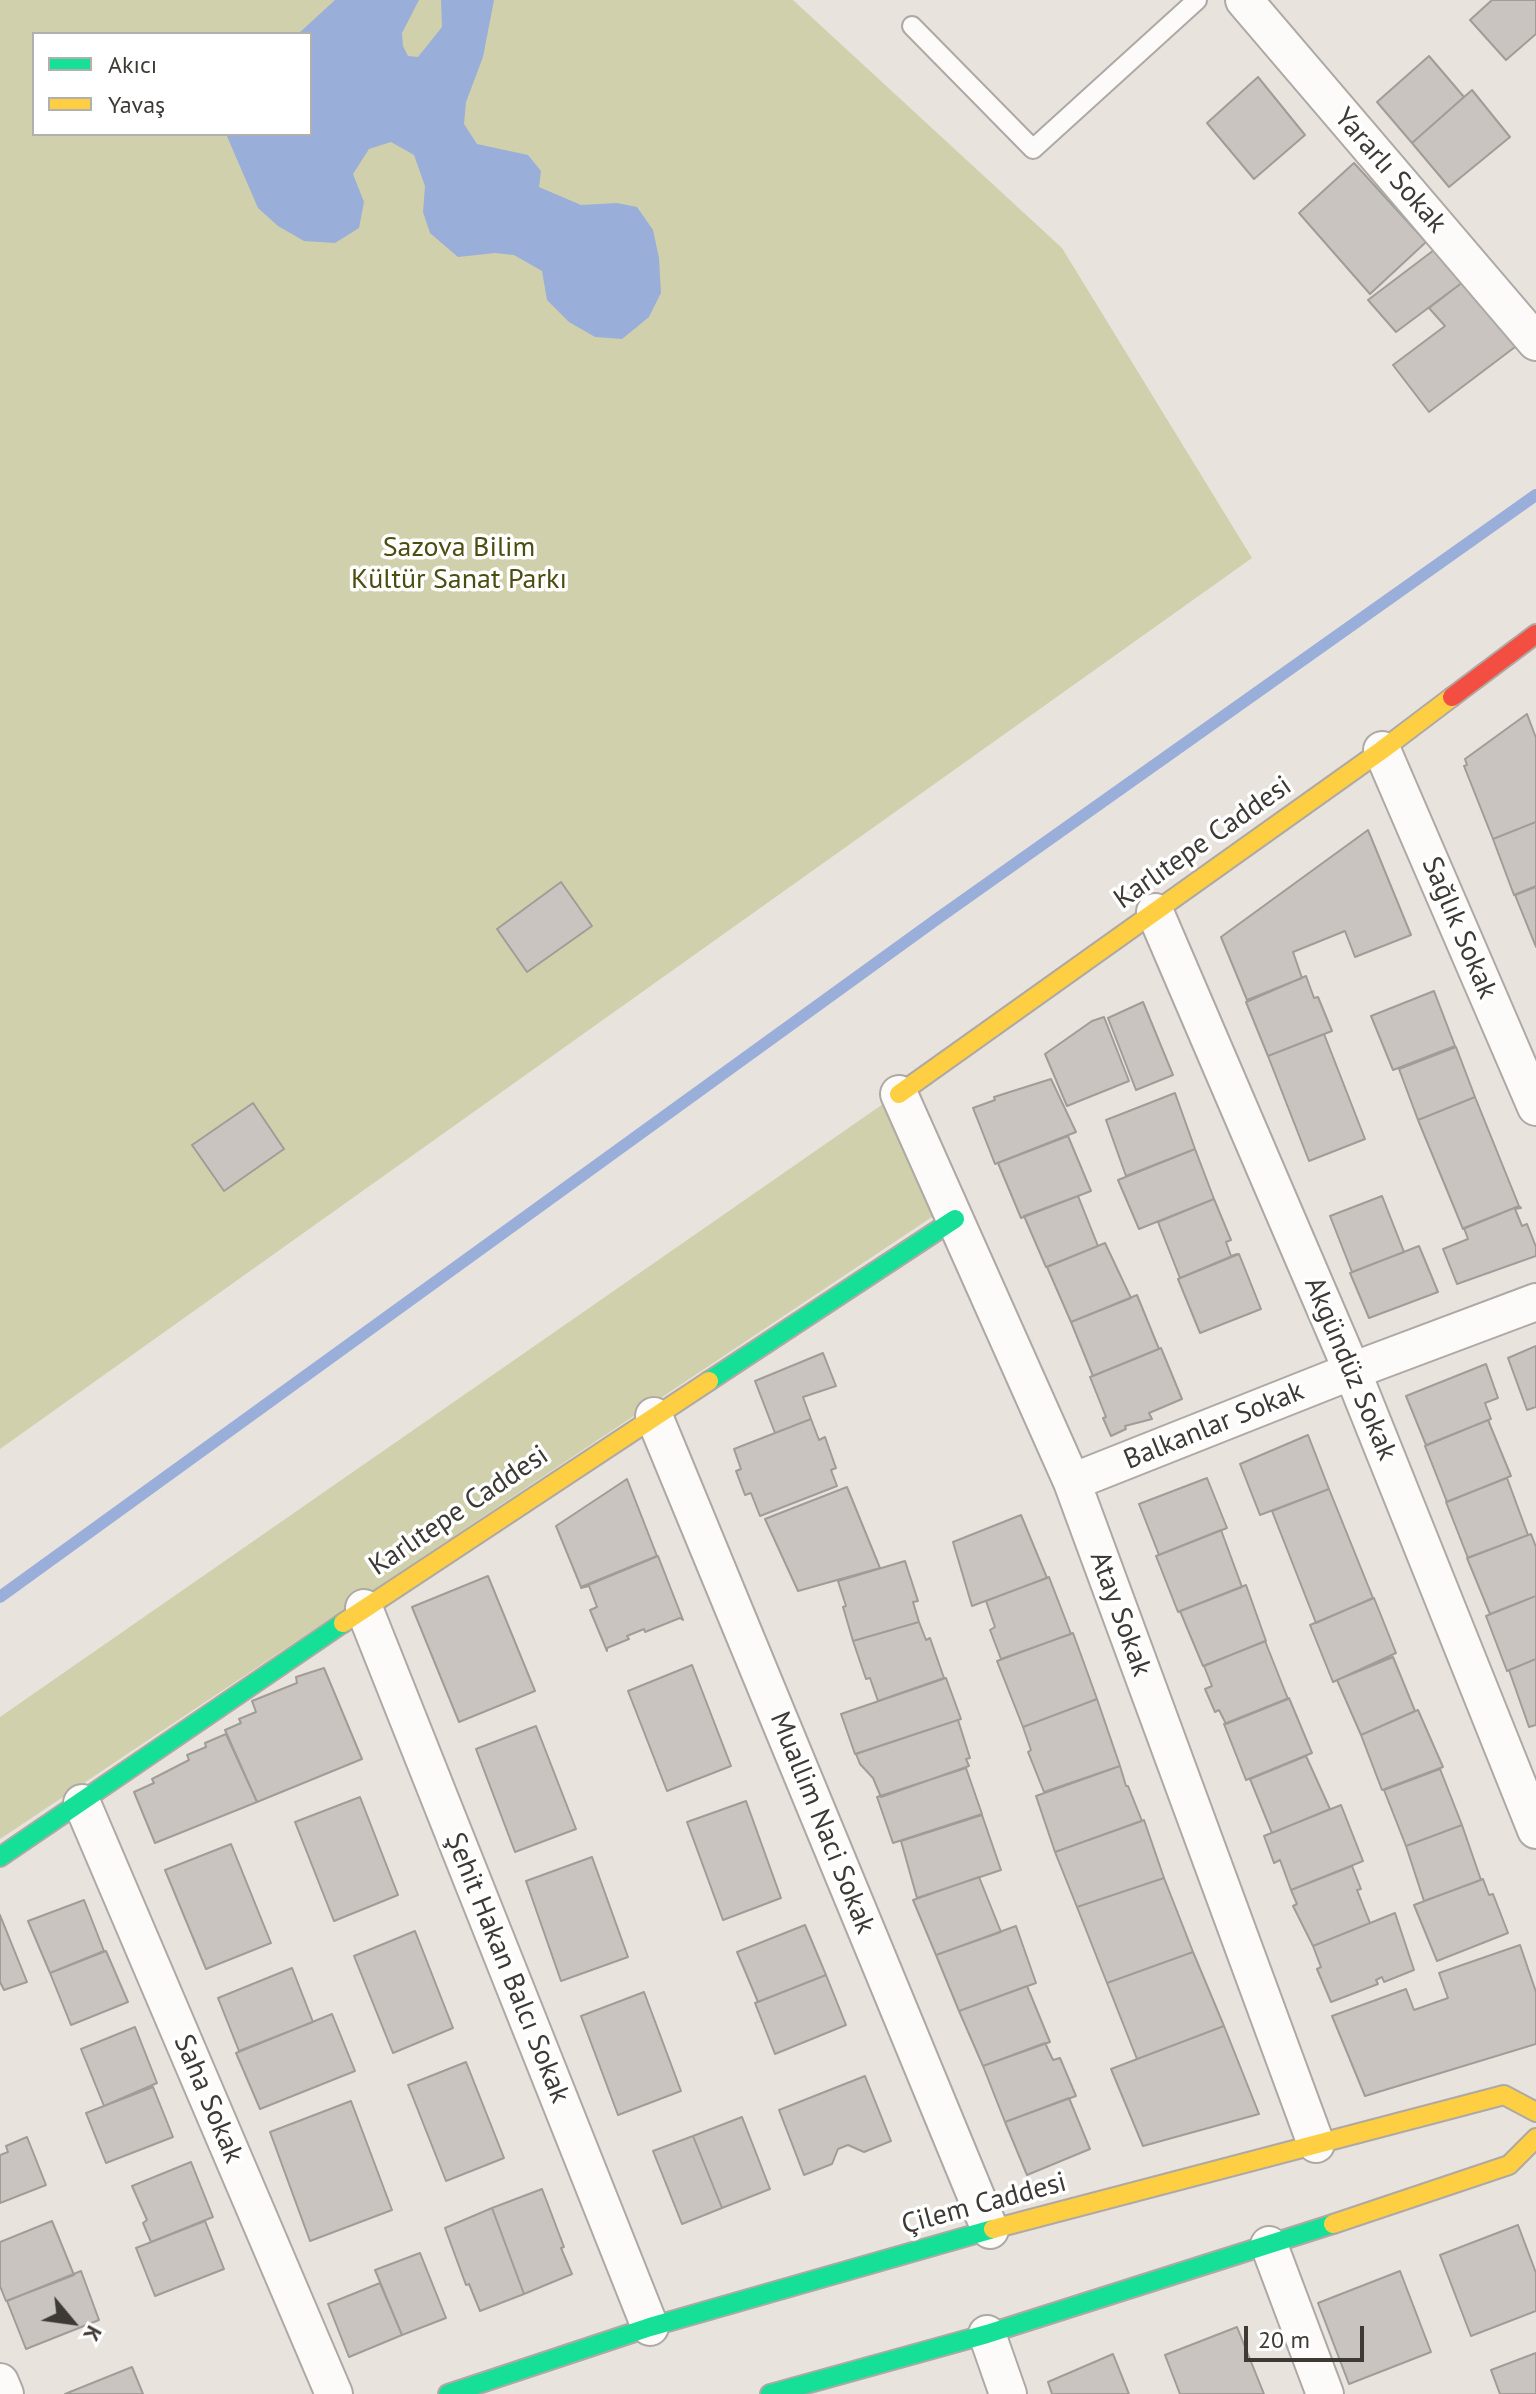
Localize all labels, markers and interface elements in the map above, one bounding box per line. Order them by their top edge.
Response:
legend [32,32,312,136]
text: Akıcı [108,49,157,80]
text: Yavaş [108,89,165,120]
street label: Yararlı Sokak [1327,102,1453,240]
park label: Sazova Bilim Kültür Sanat Parkı [351,531,567,597]
street label: Karlıtepe Caddesi [1108,769,1298,917]
street label: Sağlık Sokak [1414,852,1504,1004]
street label: Akgündüz Sokak [1296,1272,1404,1466]
street label: Balkanlar Sokak [1119,1375,1309,1477]
street label: Karlıtepe Caddesi [363,1439,555,1583]
street label: Atay Sokak [1082,1547,1158,1681]
street label: Muallim Naci Sokak [762,1707,882,1939]
street label: Şehit Hakan Balcı Sokak [437,1828,577,2108]
street label: Saha Sokak [166,2030,250,2168]
street label: Çilem Caddesi [898,2166,1070,2242]
north arrow [32,2282,112,2362]
scale bar [1248,2310,1368,2360]
text: K [77,2321,109,2346]
text: 20 m [1258,2324,1310,2355]

